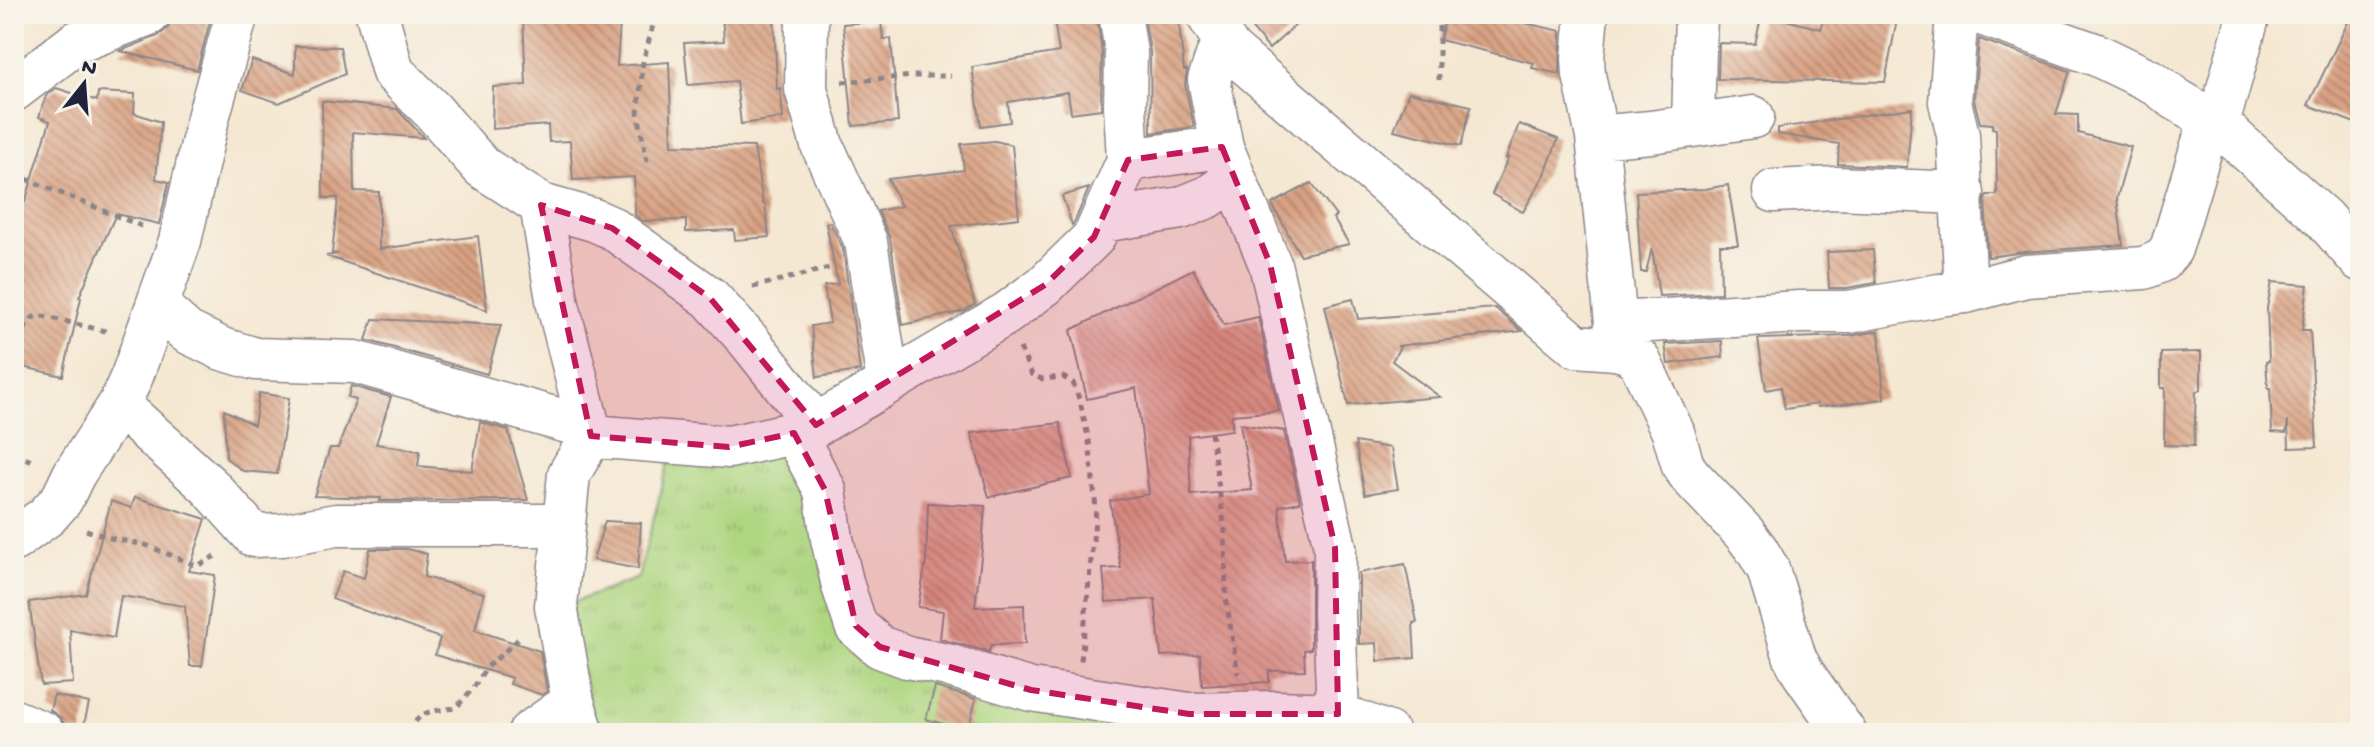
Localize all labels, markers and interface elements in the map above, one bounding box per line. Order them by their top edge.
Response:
north arrow [44,44,124,124]
text: N [78,54,99,83]

